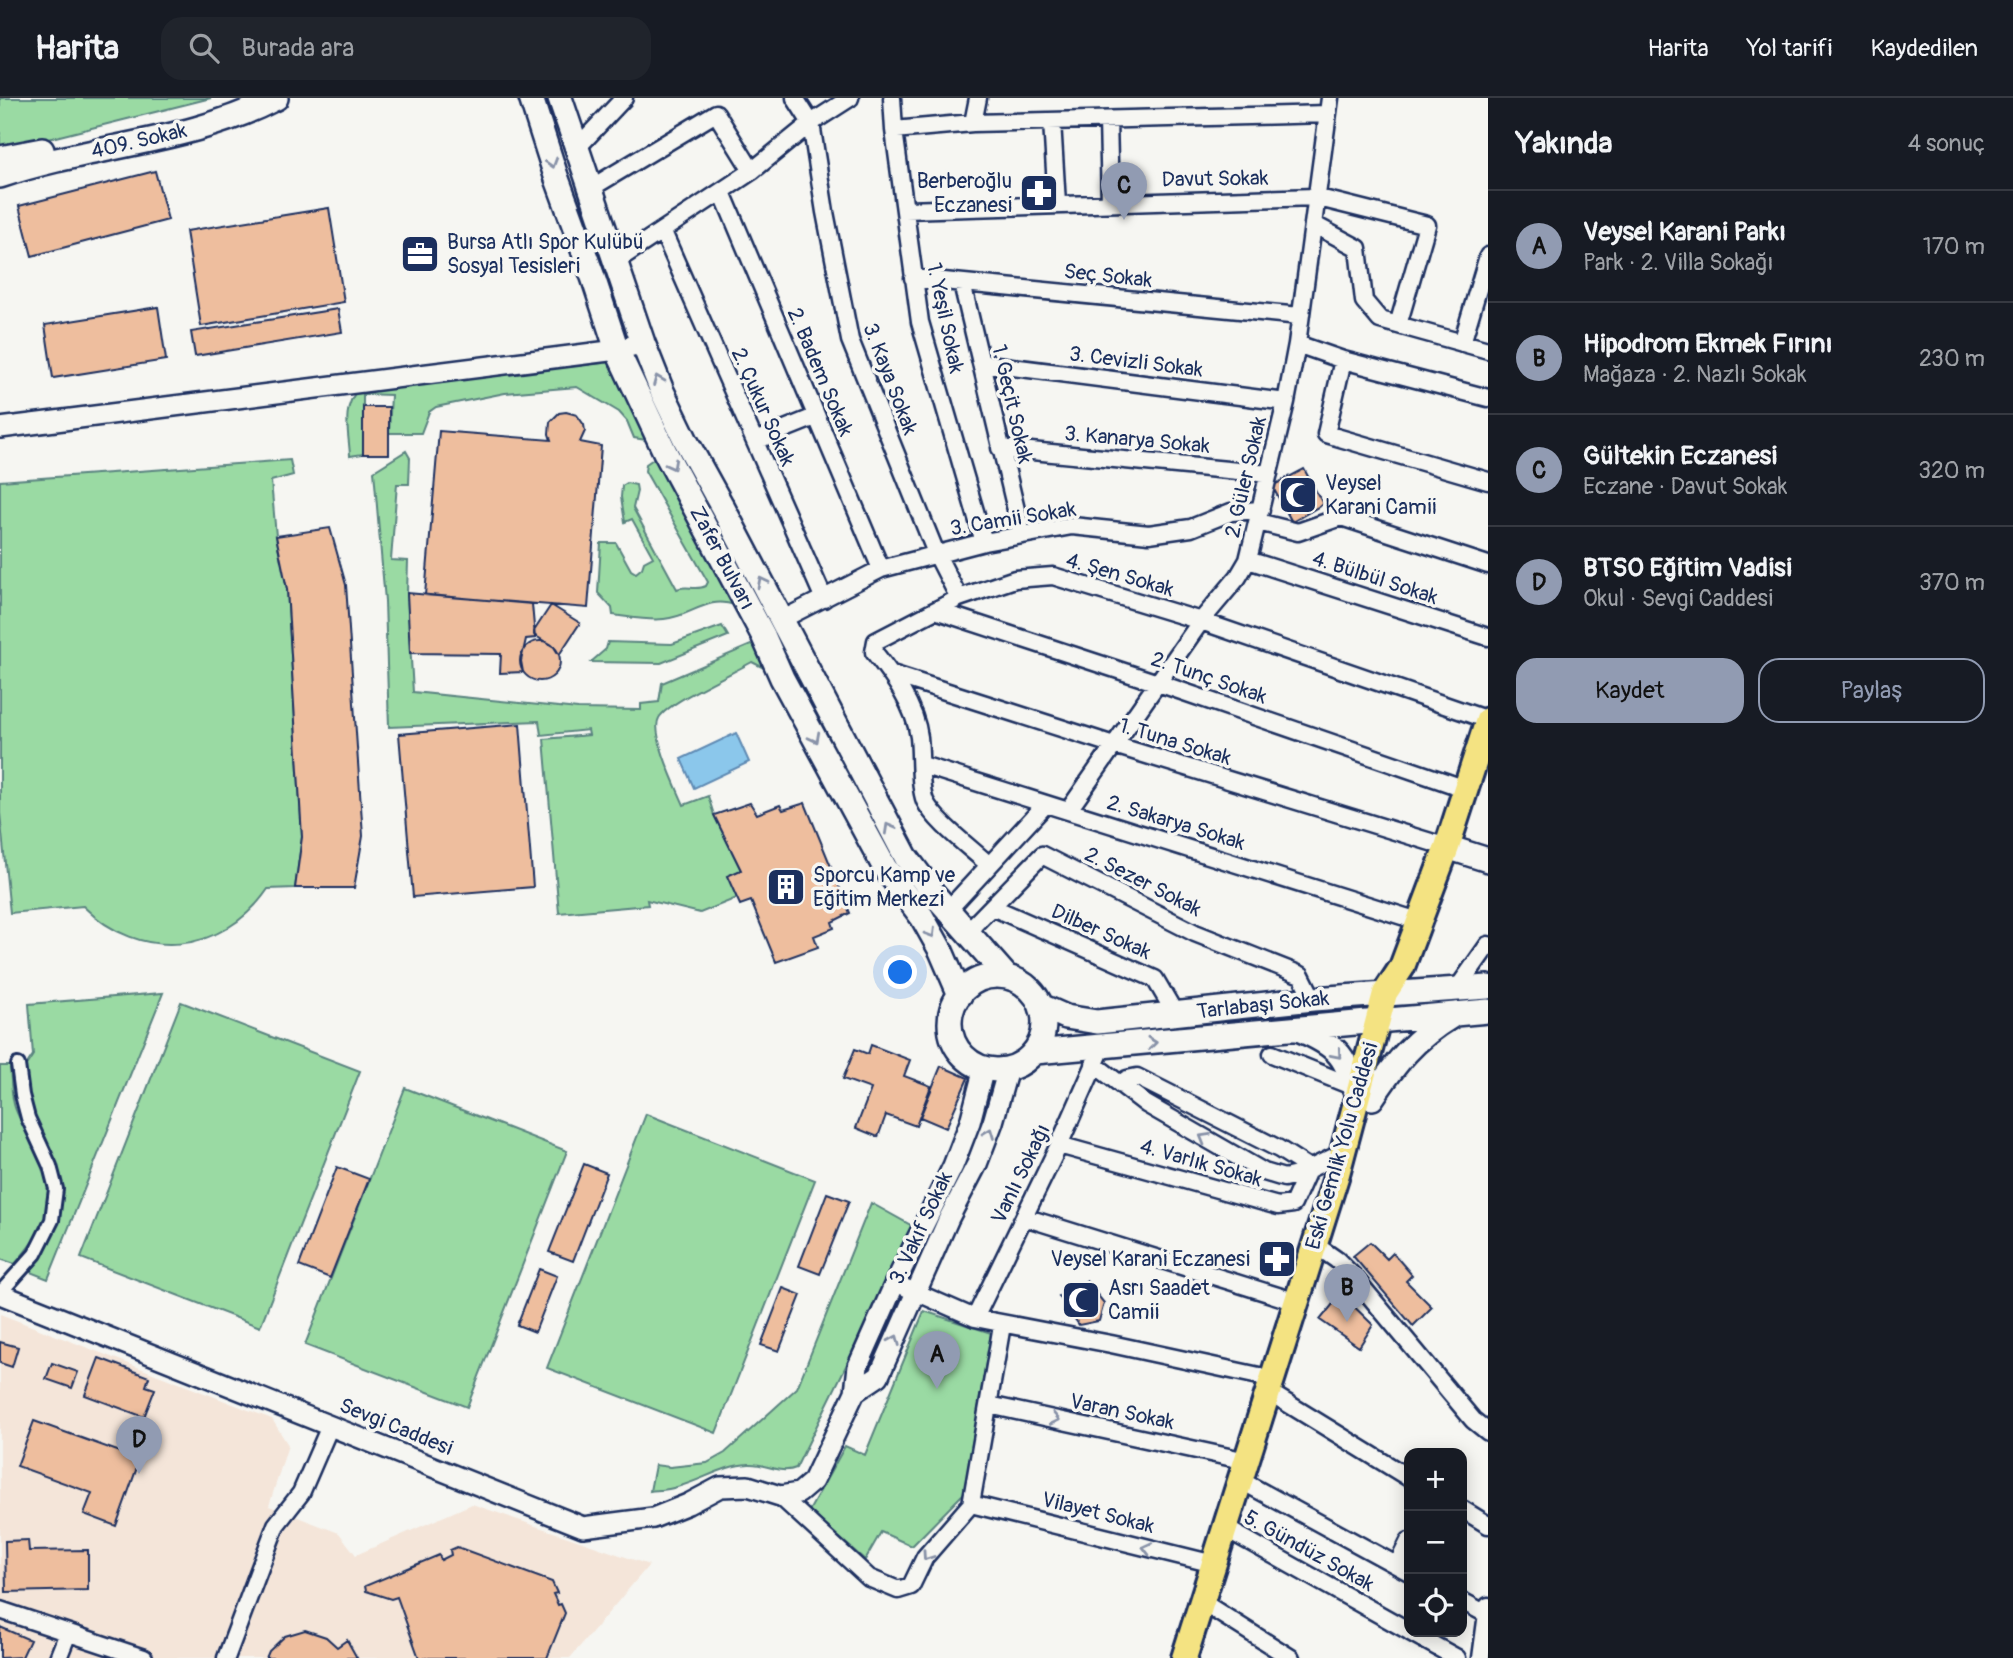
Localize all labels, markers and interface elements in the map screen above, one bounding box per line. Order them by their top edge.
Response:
search box [161,17,651,80]
text: Harita [35,28,119,69]
icon: search [185,29,223,67]
text: Burada ara [241,32,354,64]
text: Harita [1647,34,1709,63]
text: Yol tarifi [1747,34,1832,63]
text: Kaydedilen [1870,34,1978,63]
street label: 409. Sokak [89,117,190,165]
text: Yakında [1516,125,1612,162]
text: 4 sonuç [1908,129,1985,158]
one-way arrow [543,157,558,169]
pin: C [1101,162,1147,220]
street label: Davut Sokak [1161,165,1269,193]
place label: Berberoğlu Eczanesi [917,168,1012,219]
pharmacy icon: Berberoğlu Eczanesi [1018,172,1060,214]
text: Veysel Karani Parkı [1583,216,1786,248]
place label: Bursa Atlı Spor Kulübü Sosyal Tesisleri [447,229,644,280]
text: A [1532,232,1546,261]
text: 170 m [1923,232,1985,261]
office icon: Bursa Atlı Spor Kulübü Sosyal Tesisleri [399,233,441,275]
text: Park · 2. Villa Sokağı [1583,248,1774,277]
street label: Seç Sokak [1062,258,1154,294]
street label: 1. Yeşil Sokak [920,260,970,376]
street label: 2. Badem Sokak [781,304,859,441]
street label: 3. Kaya Sokak [856,319,924,439]
text: Hipodrom Ekmek Fırını [1583,328,1832,360]
street label: 3. Cevizli Sokak [1068,340,1205,384]
street label: 1. Geçit Sokak [985,342,1039,466]
street label: 2. Çukur Sokak [725,344,801,471]
text: B [1532,344,1546,373]
text: 230 m [1919,344,1985,373]
text: Mağaza · 2. Nazlı Sokak [1583,360,1806,389]
one-way arrow [653,375,667,387]
street label: 2. Güler Sokak [1219,413,1273,540]
street label: 3. Kanarya Sokak [1063,420,1211,460]
text: Gültekin Eczanesi [1583,440,1777,472]
text: C [1532,456,1546,485]
text: 320 m [1918,456,1985,485]
one-way arrow [664,458,677,470]
place label: Veysel Karani Camii [1325,470,1436,521]
text: Eczane · Davut Sokak [1583,472,1787,501]
mosque icon: Veysel Karani Camii [1277,474,1319,516]
street label: 3. Camii Sokak [948,496,1078,542]
street label: Zafer Bulvarı [683,502,761,614]
street label: 4. Bülbül Sokak [1309,545,1442,611]
street label: 4. Şen Sokak [1063,547,1177,603]
text: BTSO Eğitim Vadisi [1583,552,1792,584]
text: D [1532,568,1546,597]
text: 370 m [1919,568,1985,597]
one-way arrow [756,577,770,590]
text: Okul · Sevgi Caddesi [1583,584,1773,613]
street label: 2. Tunç Sokak [1148,646,1271,710]
button: Kaydet [1516,658,1744,723]
button: Paylaş [1758,658,1985,723]
street label: 1. Tuna Sokak [1116,712,1235,772]
one-way arrow [806,731,820,743]
street label: 2. Sakarya Sokak [1104,789,1249,857]
one-way arrow [884,822,897,835]
street label: 2. Sezer Sokak [1080,841,1206,923]
place label: Sporcu Kamp ve Eğitim Merkezi [813,862,956,913]
building icon: Sporcu Kamp ve Eğitim Merkezi [765,866,807,908]
street label: Dilber Sokak [1047,898,1155,966]
one-way arrow [923,925,936,938]
your location [883,955,917,989]
street label: Tarlabaşı Sokak [1195,985,1331,1025]
one-way arrow [1146,1035,1157,1050]
street label: Eski Gemlik Yolu Caddesi [1300,1039,1385,1253]
one-way arrow [1329,1046,1341,1059]
street label: Vanlı Sokağı [985,1120,1057,1228]
one-way arrow [981,1128,995,1140]
street label: 4. Varlık Sokak [1137,1133,1265,1193]
one-way arrow [1199,1133,1212,1146]
street label: 3. Vakıf Sokak [883,1167,959,1289]
pharmacy icon: Veysel Karani Eczanesi [1256,1238,1298,1280]
place label: Veysel Karani Eczanesi [1050,1246,1250,1273]
pin: B [1324,1264,1370,1322]
place label: Asrı Saadet Camii [1108,1275,1210,1326]
mosque icon: Asrı Saadet Camii [1060,1279,1102,1321]
pin: A [914,1331,960,1389]
one-way arrow [887,1335,901,1348]
street label: Varan Sokak [1067,1388,1177,1436]
street label: Sevgi Caddesi [335,1392,457,1462]
one-way arrow [1049,1411,1061,1426]
pin: D [116,1416,162,1474]
map controls [1404,1448,1467,1637]
button: + [1404,1448,1467,1511]
street label: Vilayet Sokak [1039,1486,1157,1540]
street label: 5. Gündüz Sokak [1239,1504,1379,1598]
button: − [1404,1511,1467,1574]
one-way arrow [1142,1542,1154,1556]
one-way arrow [923,1548,936,1561]
button: locate [1404,1574,1467,1637]

